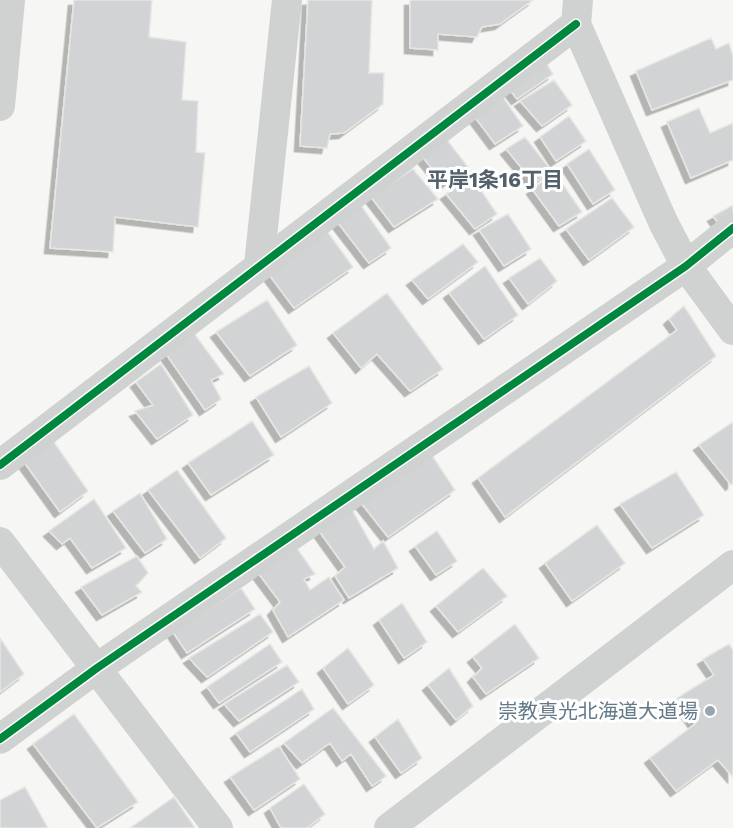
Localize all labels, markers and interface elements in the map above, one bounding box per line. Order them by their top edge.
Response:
district label: 平岸1条16丁目 [427,167,563,192]
place label: 崇教真光北海道大道場 [498,699,698,723]
marker: 崇教真光北海道大道場 [703,704,717,718]

